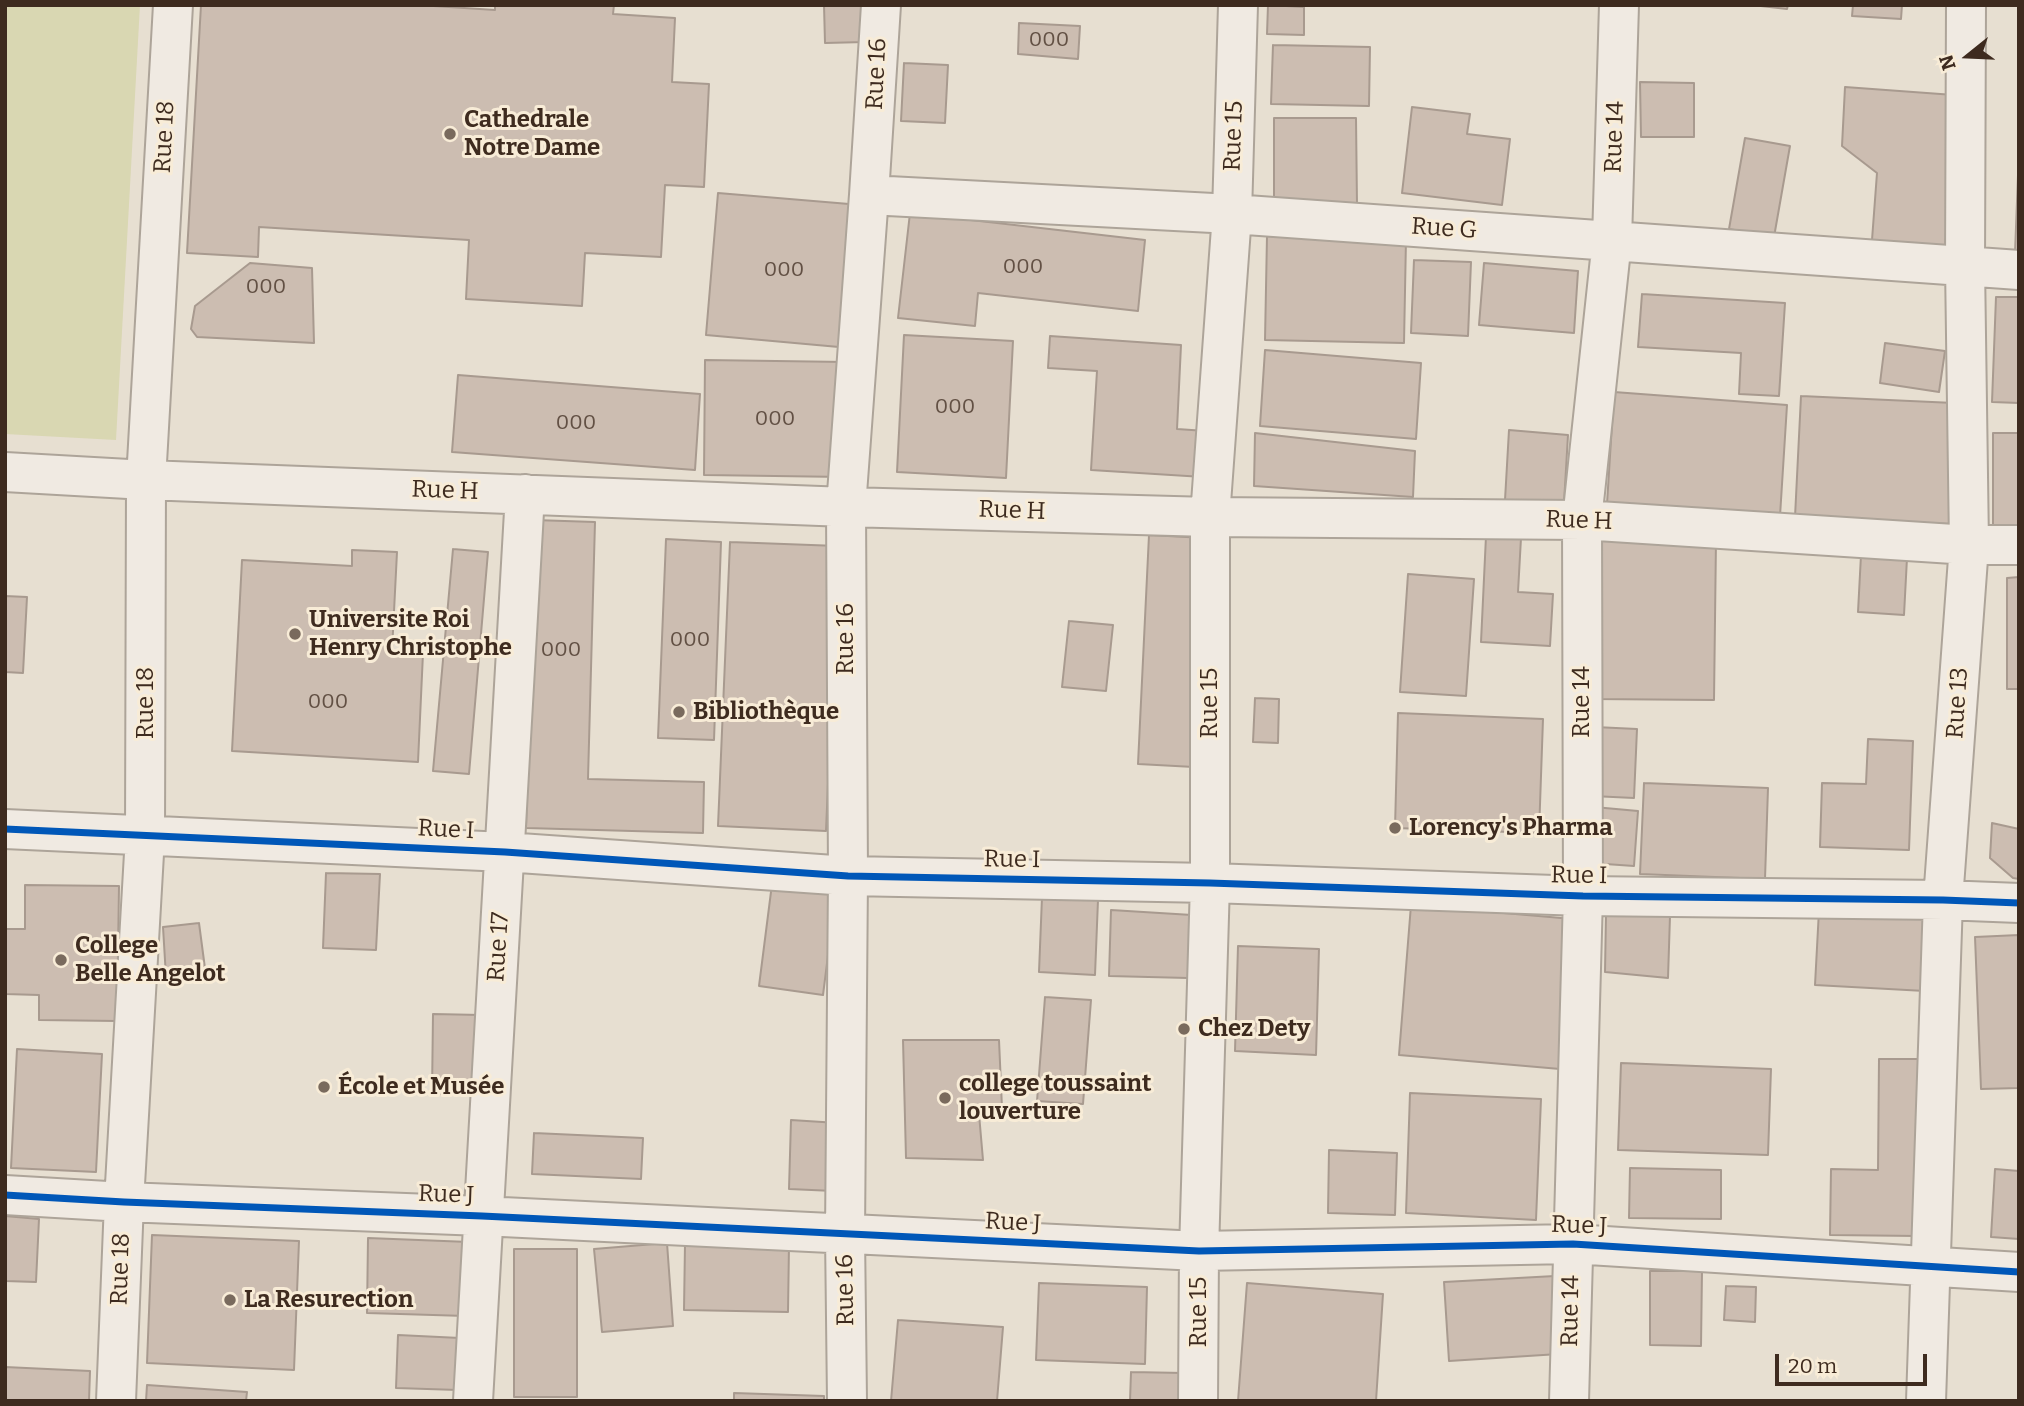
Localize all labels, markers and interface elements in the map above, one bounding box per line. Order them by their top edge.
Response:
north arrow [1933,21,2003,91]
house number: 000 [1029,27,1069,53]
street label: Rue 16 [861,37,893,111]
text: N [1934,52,1961,73]
street label: Rue 18 [149,100,181,174]
street label: Rue 15 [1218,100,1250,172]
street label: Rue 14 [1599,101,1631,173]
place label: Cathedrale Notre Dame [464,106,600,162]
marker: Cathedrale Notre Dame [442,126,458,142]
street label: Rue G [1410,212,1478,246]
house number: 000 [1003,254,1043,280]
house number: 000 [764,257,804,283]
house number: 000 [246,274,286,300]
house number: 000 [935,394,975,420]
house number: 000 [755,406,795,432]
house number: 000 [556,410,596,436]
street label: Rue H [411,475,479,507]
street label: Rue H [978,495,1046,527]
street label: Rue H [1545,505,1613,537]
street label: Rue 16 [832,603,860,675]
place label: Universite Roi Henry Christophe [309,606,512,662]
marker: Universite Roi Henry Christophe [287,626,303,642]
house number: 000 [670,627,710,653]
house number: 000 [541,637,581,663]
street label: Rue 14 [1568,666,1596,738]
street label: Rue 13 [1941,666,1975,740]
street label: Rue 18 [132,667,160,739]
street label: Rue 15 [1196,668,1224,738]
house number: 000 [308,689,348,715]
place label: Bibliothèque [693,698,839,726]
marker: Bibliothèque [671,704,687,720]
street label: Rue I [417,814,475,846]
place label: Lorency's Pharma [1409,814,1613,842]
marker: Lorency's Pharma [1387,820,1403,836]
street label: Rue I [983,845,1041,875]
street label: Rue I [1550,861,1608,891]
street label: Rue 17 [482,911,516,983]
place label: College Belle Angelot [75,932,226,988]
marker: College Belle Angelot [53,952,69,968]
place label: Chez Dety [1198,1015,1310,1043]
marker: Chez Dety [1176,1021,1192,1037]
place label: college toussaint louverture [959,1070,1152,1126]
place label: École et Musée [338,1073,504,1101]
marker: École et Musée [316,1079,332,1095]
marker: college toussaint louverture [937,1090,953,1106]
street label: Rue J [417,1180,475,1210]
street label: Rue J [984,1207,1042,1239]
street label: Rue J [1550,1211,1608,1241]
street label: Rue 18 [105,1232,137,1306]
street label: Rue 16 [831,1254,861,1326]
street label: Rue 14 [1556,1275,1586,1347]
street label: Rue 15 [1185,1277,1213,1347]
place label: La Resurection [244,1286,413,1314]
marker: La Resurection [222,1292,238,1308]
scale bar [1779,1340,1931,1384]
text: 20 m [1788,1353,1837,1379]

